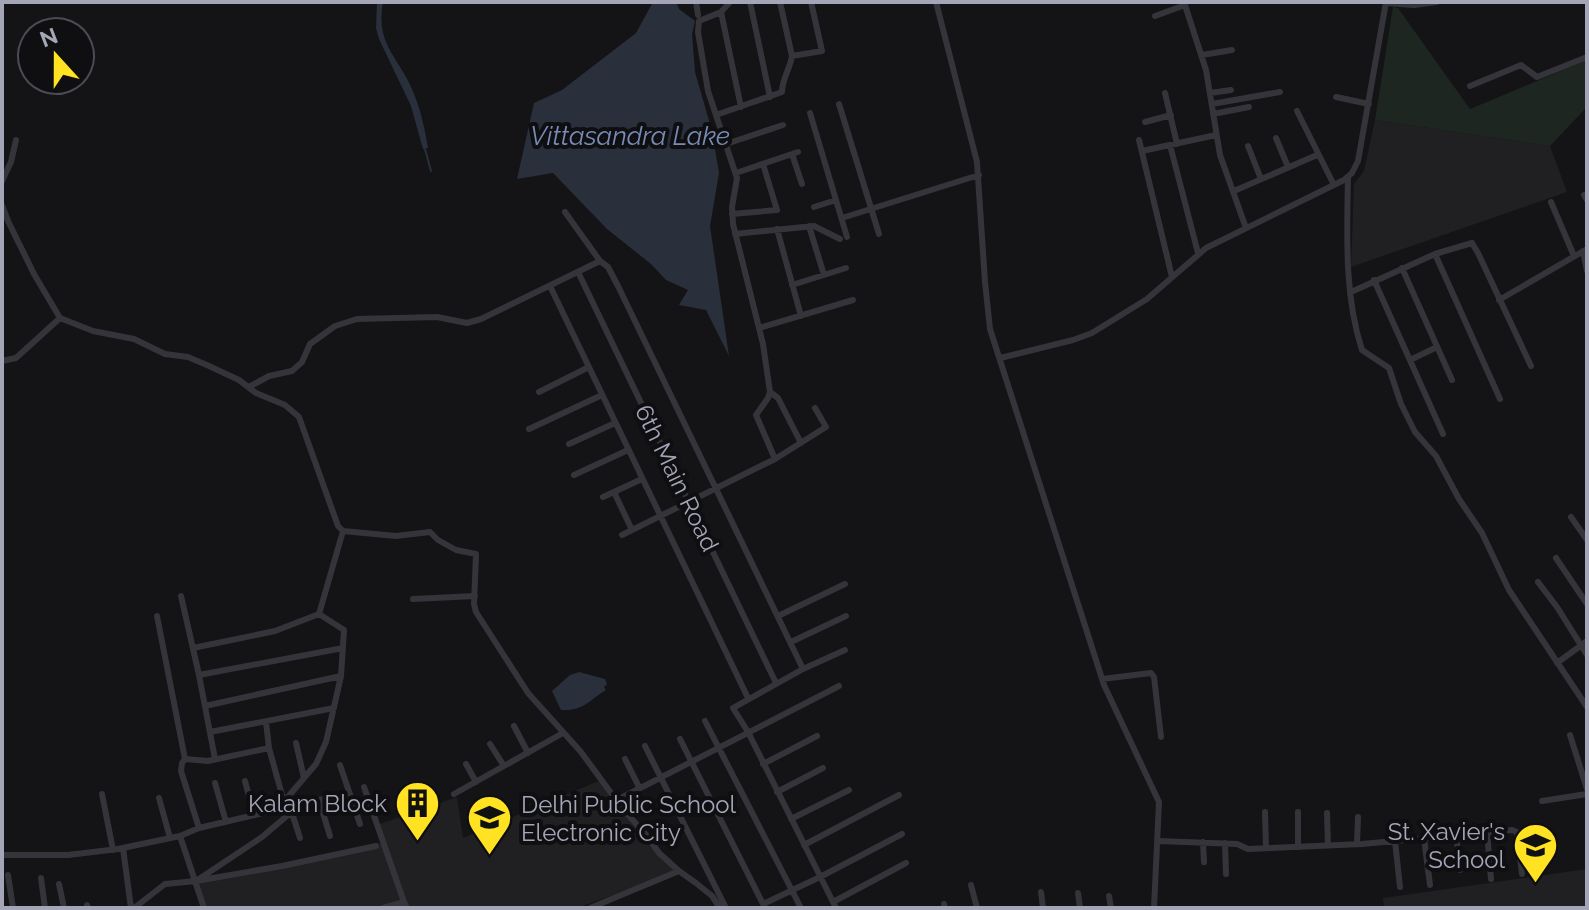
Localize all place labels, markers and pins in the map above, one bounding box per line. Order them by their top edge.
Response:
building icon: Kalam Block [394,779,442,842]
place label: Kalam Block [248,789,387,818]
place label: Delhi Public School Electronic City [521,790,736,847]
school or university icon: Delhi Public School Electronic City [466,794,514,857]
place label: St. Xavier's School [1388,817,1505,874]
school or university icon: St. Xavier's School [1512,821,1560,884]

